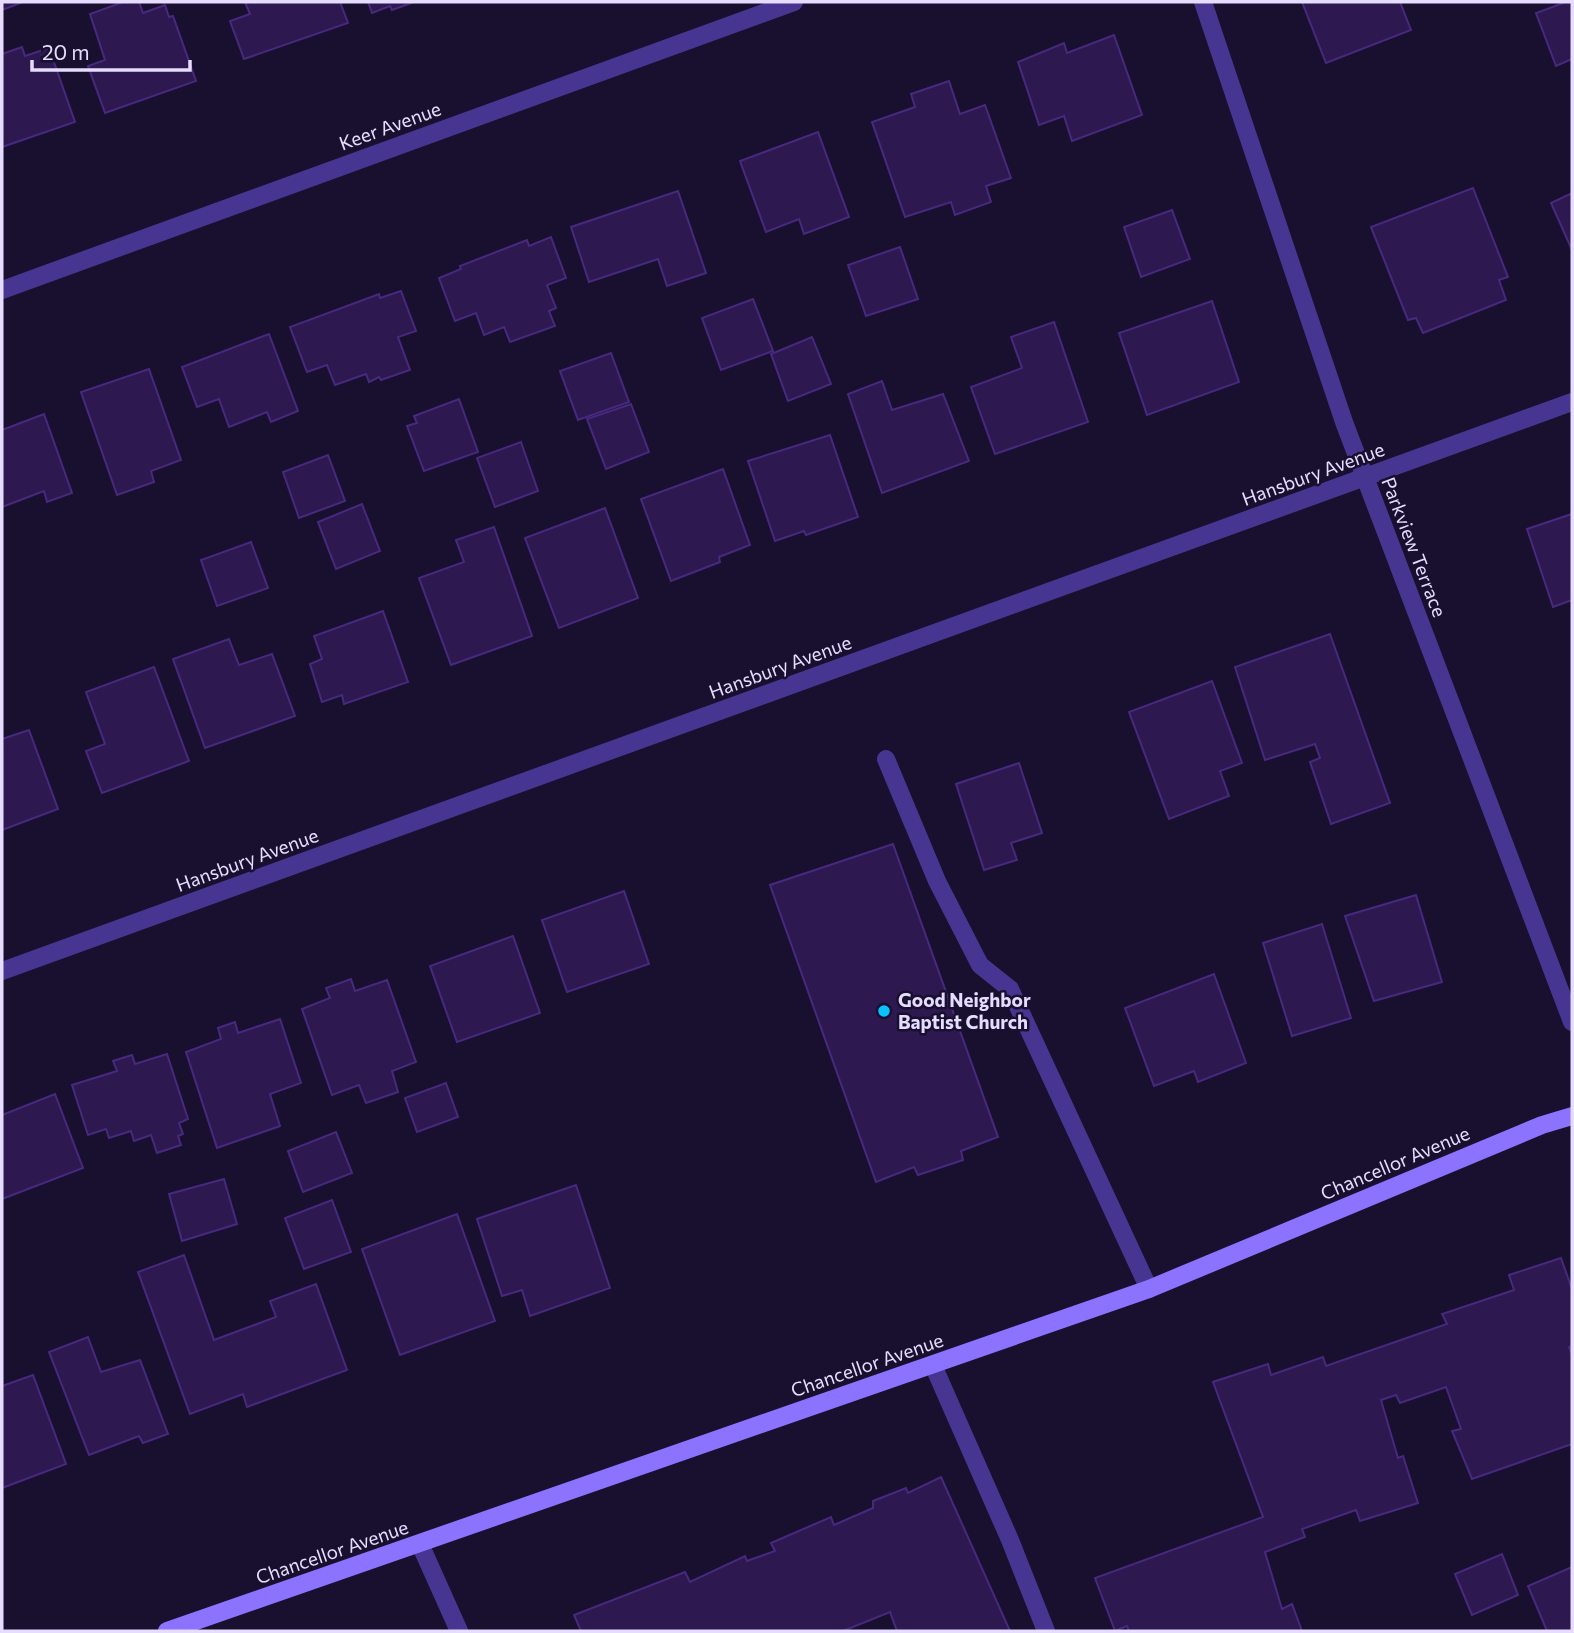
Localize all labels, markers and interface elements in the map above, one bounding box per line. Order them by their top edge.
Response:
scale bar [32,28,189,72]
text: 20 m [42,39,90,64]
street label: Keer Avenue [336,96,444,155]
street label: Hansbury Avenue [1238,437,1387,510]
street label: Parkview Terrace [1377,474,1452,620]
street label: Hansbury Avenue [705,630,854,703]
street label: Hansbury Avenue [172,823,321,896]
place label: Good Neighbor Baptist Church [898,988,1031,1033]
marker: Good Neighbor Baptist Church [876,1003,892,1019]
street label: Chancellor Avenue [1317,1121,1473,1204]
street label: Chancellor Avenue [788,1328,946,1401]
street label: Chancellor Avenue [253,1515,411,1588]

